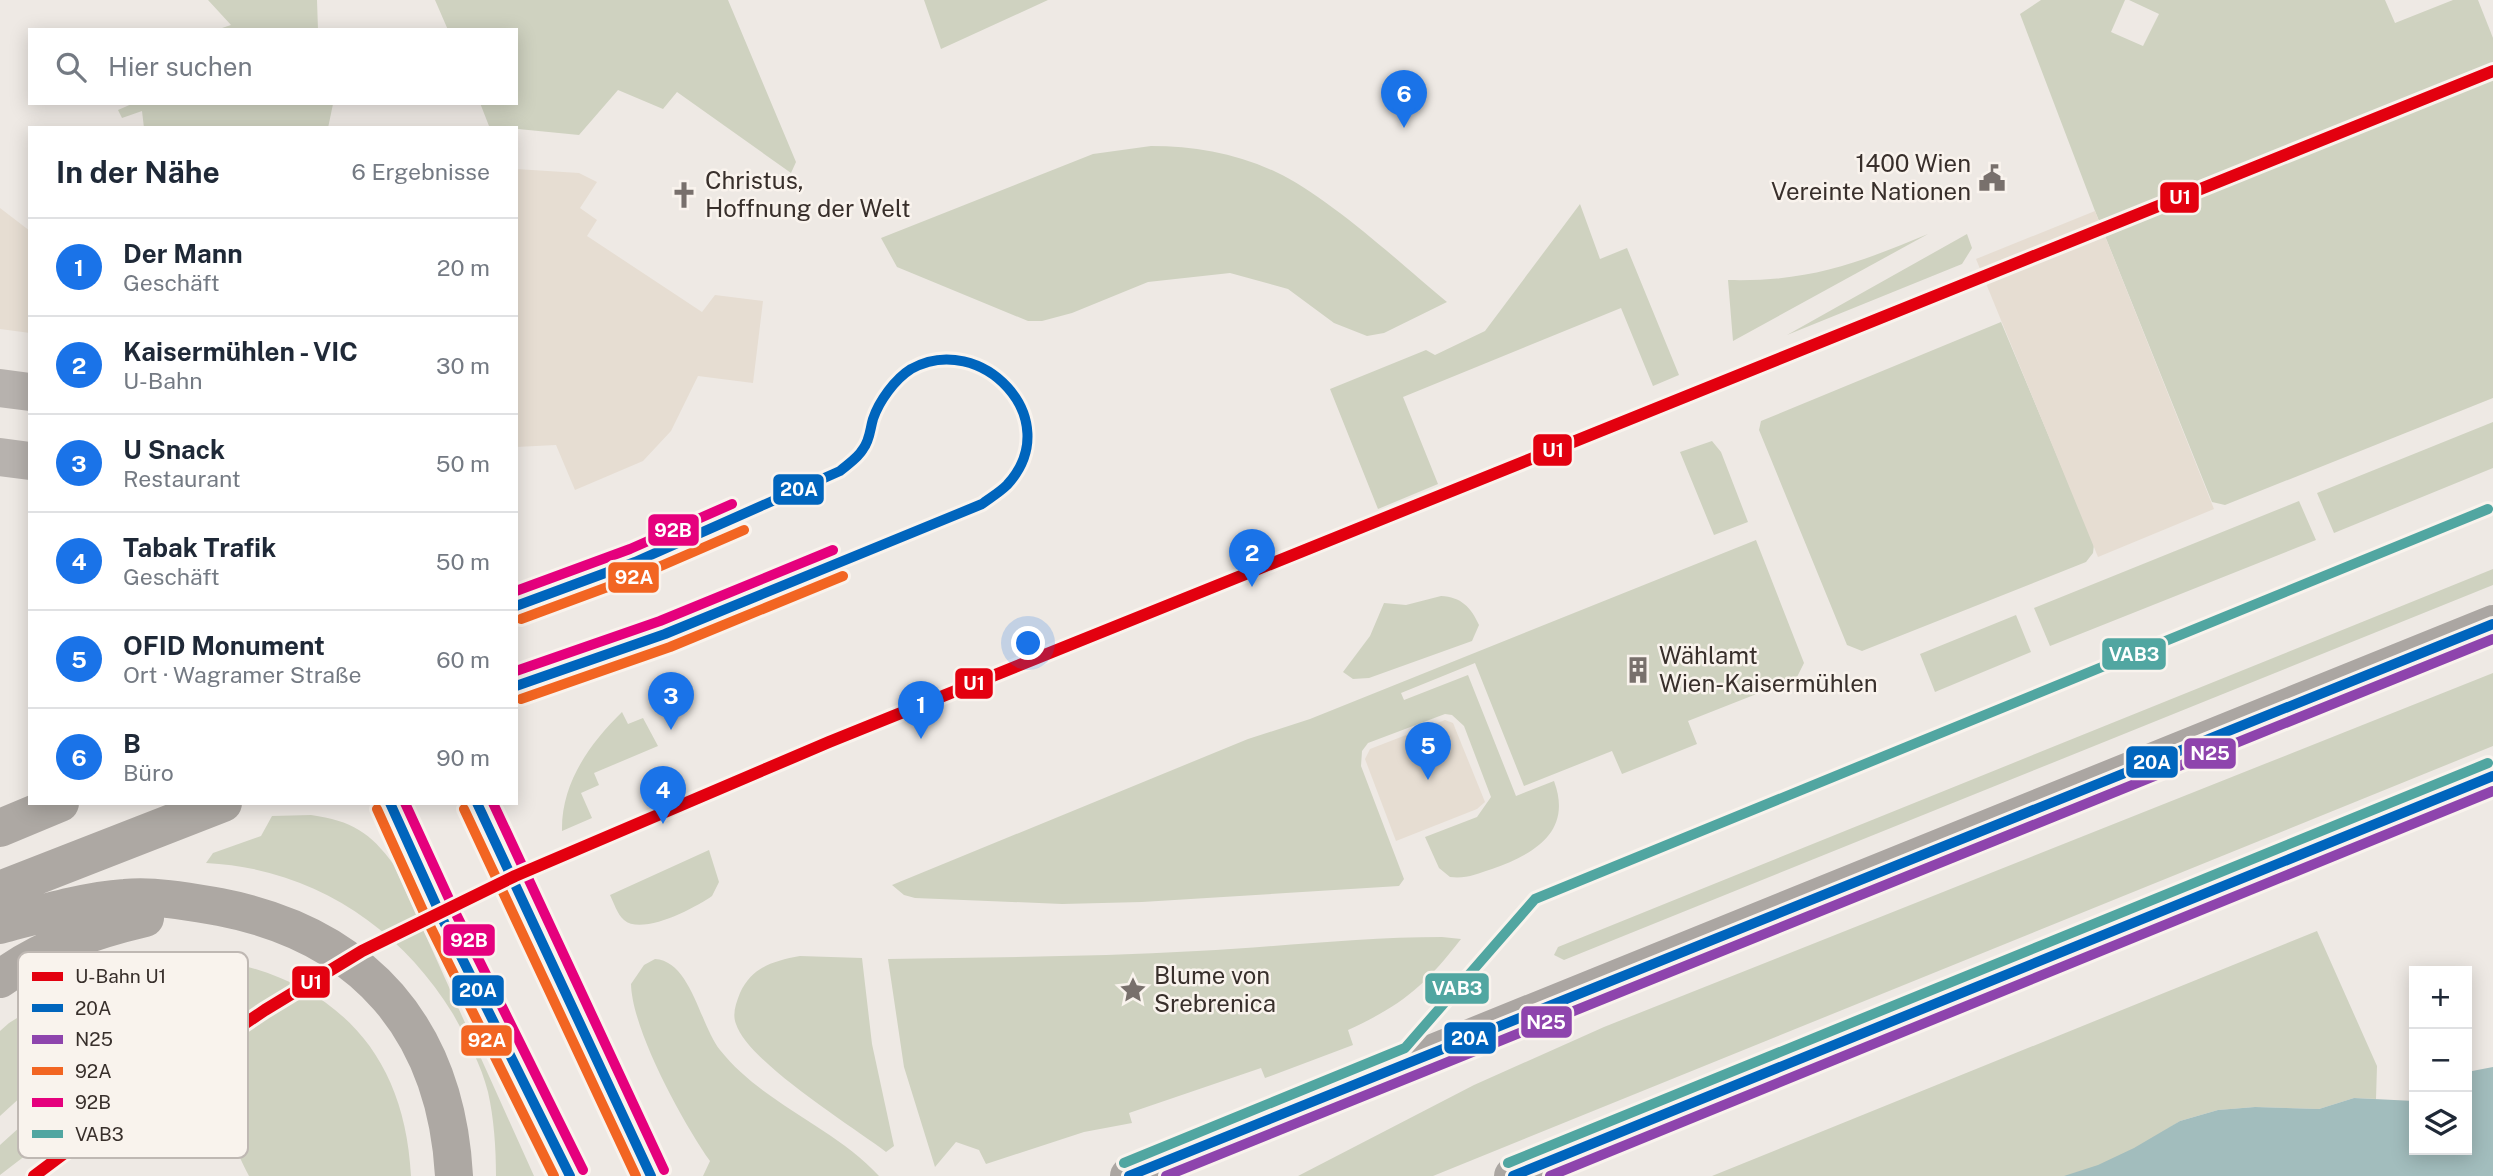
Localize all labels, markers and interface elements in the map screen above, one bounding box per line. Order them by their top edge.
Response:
search box [28,28,518,105]
icon: search [52,48,90,86]
text: Hier suchen [108,51,253,82]
pin: 6 [1381,70,1427,128]
place label: 1400 Wien Vereinte Nationen [1771,149,1971,205]
text: In der Nähe [56,154,220,190]
text: 6 Ergebnisse [352,158,490,185]
public building icon: 1400 Wien Vereinte Nationen [1977,163,2007,193]
place label: Christus, Hoffnung der Welt [705,166,911,222]
church icon: Christus, Hoffnung der Welt [669,180,699,210]
line badge: U1 [2159,181,2200,214]
text: U1 [2169,186,2191,208]
text: Der Mann [123,238,243,269]
text: 1 [74,254,84,281]
text: 20 m [437,254,490,281]
text: Geschäft [123,269,220,296]
text: Kaisermühlen - VIC [123,336,358,367]
text: 2 [72,352,86,379]
text: 30 m [436,352,490,379]
text: U-Bahn [123,367,202,394]
line badge: U1 [1532,433,1573,467]
text: U Snack [123,434,225,465]
text: U1 [1542,439,1564,461]
text: 3 [71,450,87,477]
text: 50 m [436,450,490,477]
text: Restaurant [123,465,241,492]
line badge: 20A [772,473,825,506]
text: 20A [780,478,818,500]
line badge: 92B [647,513,700,547]
text: 92B [654,519,692,541]
pin: 2 [1229,529,1275,587]
text: Tabak Trafik [123,532,276,563]
text: 4 [71,548,87,575]
text: 50 m [436,548,490,575]
line badge: 92A [607,561,660,594]
text: Geschäft [123,563,220,590]
text: 92A [615,566,653,588]
your location [1011,626,1045,660]
text: OFID Monument [123,630,325,661]
line badge: VAB3 [2101,637,2167,671]
place label: Wählamt Wien-Kaisermühlen [1659,641,1878,697]
text: VAB3 [2109,643,2159,665]
text: 5 [71,646,87,673]
text: 60 m [436,646,490,673]
building icon: Wählamt Wien-Kaisermühlen [1623,655,1653,685]
text: Ort · Wagramer Straße [123,661,362,688]
line badge: U1 [954,667,994,700]
pin: 3 [648,672,694,730]
text: U1 [963,672,985,694]
pin: 1 [898,681,944,739]
pin: 5 [1405,722,1451,780]
text: B [123,728,141,759]
line badge: N25 [2183,737,2237,770]
text: N25 [2190,742,2230,764]
text: 6 [71,744,87,771]
text: 90 m [436,744,490,771]
line badge: 20A [2125,745,2179,779]
text: 20A [2133,751,2171,773]
text: Büro [123,759,174,786]
pin: 4 [640,766,686,824]
line badge: 92B [442,923,496,957]
text: 92B [450,929,488,951]
legend [18,952,248,1158]
place label: Blume von Srebrenica [1154,961,1276,1017]
text: U-Bahn U1 [75,965,166,987]
line badge: U1 [291,965,331,999]
map controls [2409,966,2472,1155]
button: + [2409,966,2472,1029]
text: U1 [300,971,322,993]
line badge: VAB3 [1424,972,1490,1005]
line badge: 20A [451,974,505,1007]
place icon: Blume von Srebrenica [1118,975,1148,1005]
text: VAB3 [1432,977,1482,999]
text: 20A [459,979,497,1001]
text: 20A [75,997,111,1019]
line badge: N25 [1520,1005,1573,1039]
text: N25 [1526,1011,1566,1033]
line badge: 20A [1443,1021,1497,1055]
line badge: 92A [460,1024,513,1057]
text: 20A [1451,1027,1489,1049]
text: N25 [75,1028,113,1050]
text: 92A [468,1029,506,1051]
button: − [2409,1029,2472,1092]
text: 92A [75,1060,112,1082]
text: 92B [75,1091,111,1113]
button: layers [2409,1092,2472,1155]
text: VAB3 [75,1123,124,1145]

